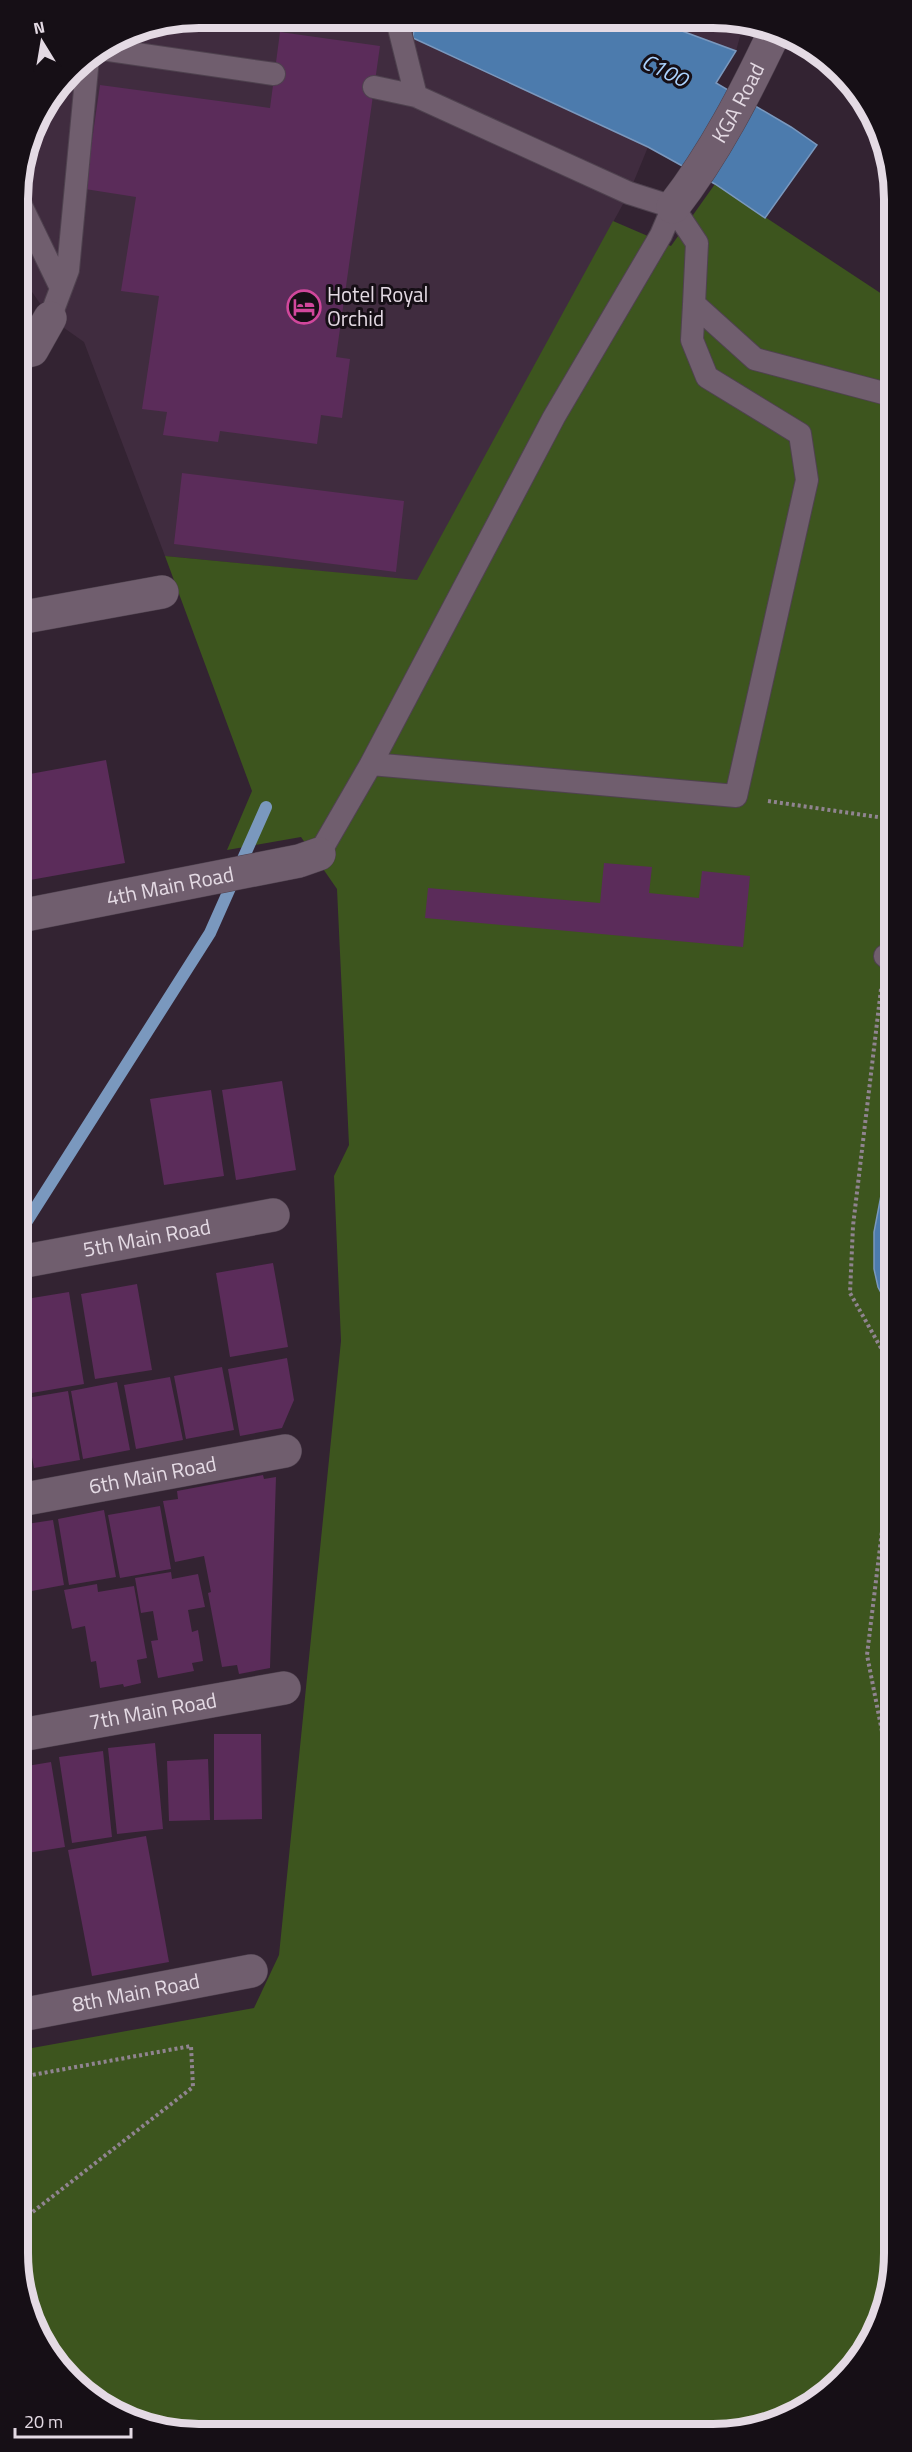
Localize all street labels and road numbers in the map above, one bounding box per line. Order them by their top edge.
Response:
street label: KGA Road [703,57,772,149]
street label: 4th Main Road [103,857,236,914]
street label: 5th Main Road [80,1210,213,1265]
street label: 6th Main Road [86,1447,219,1502]
street label: 7th Main Road [86,1683,219,1738]
street label: 8th Main Road [69,1964,202,2020]

